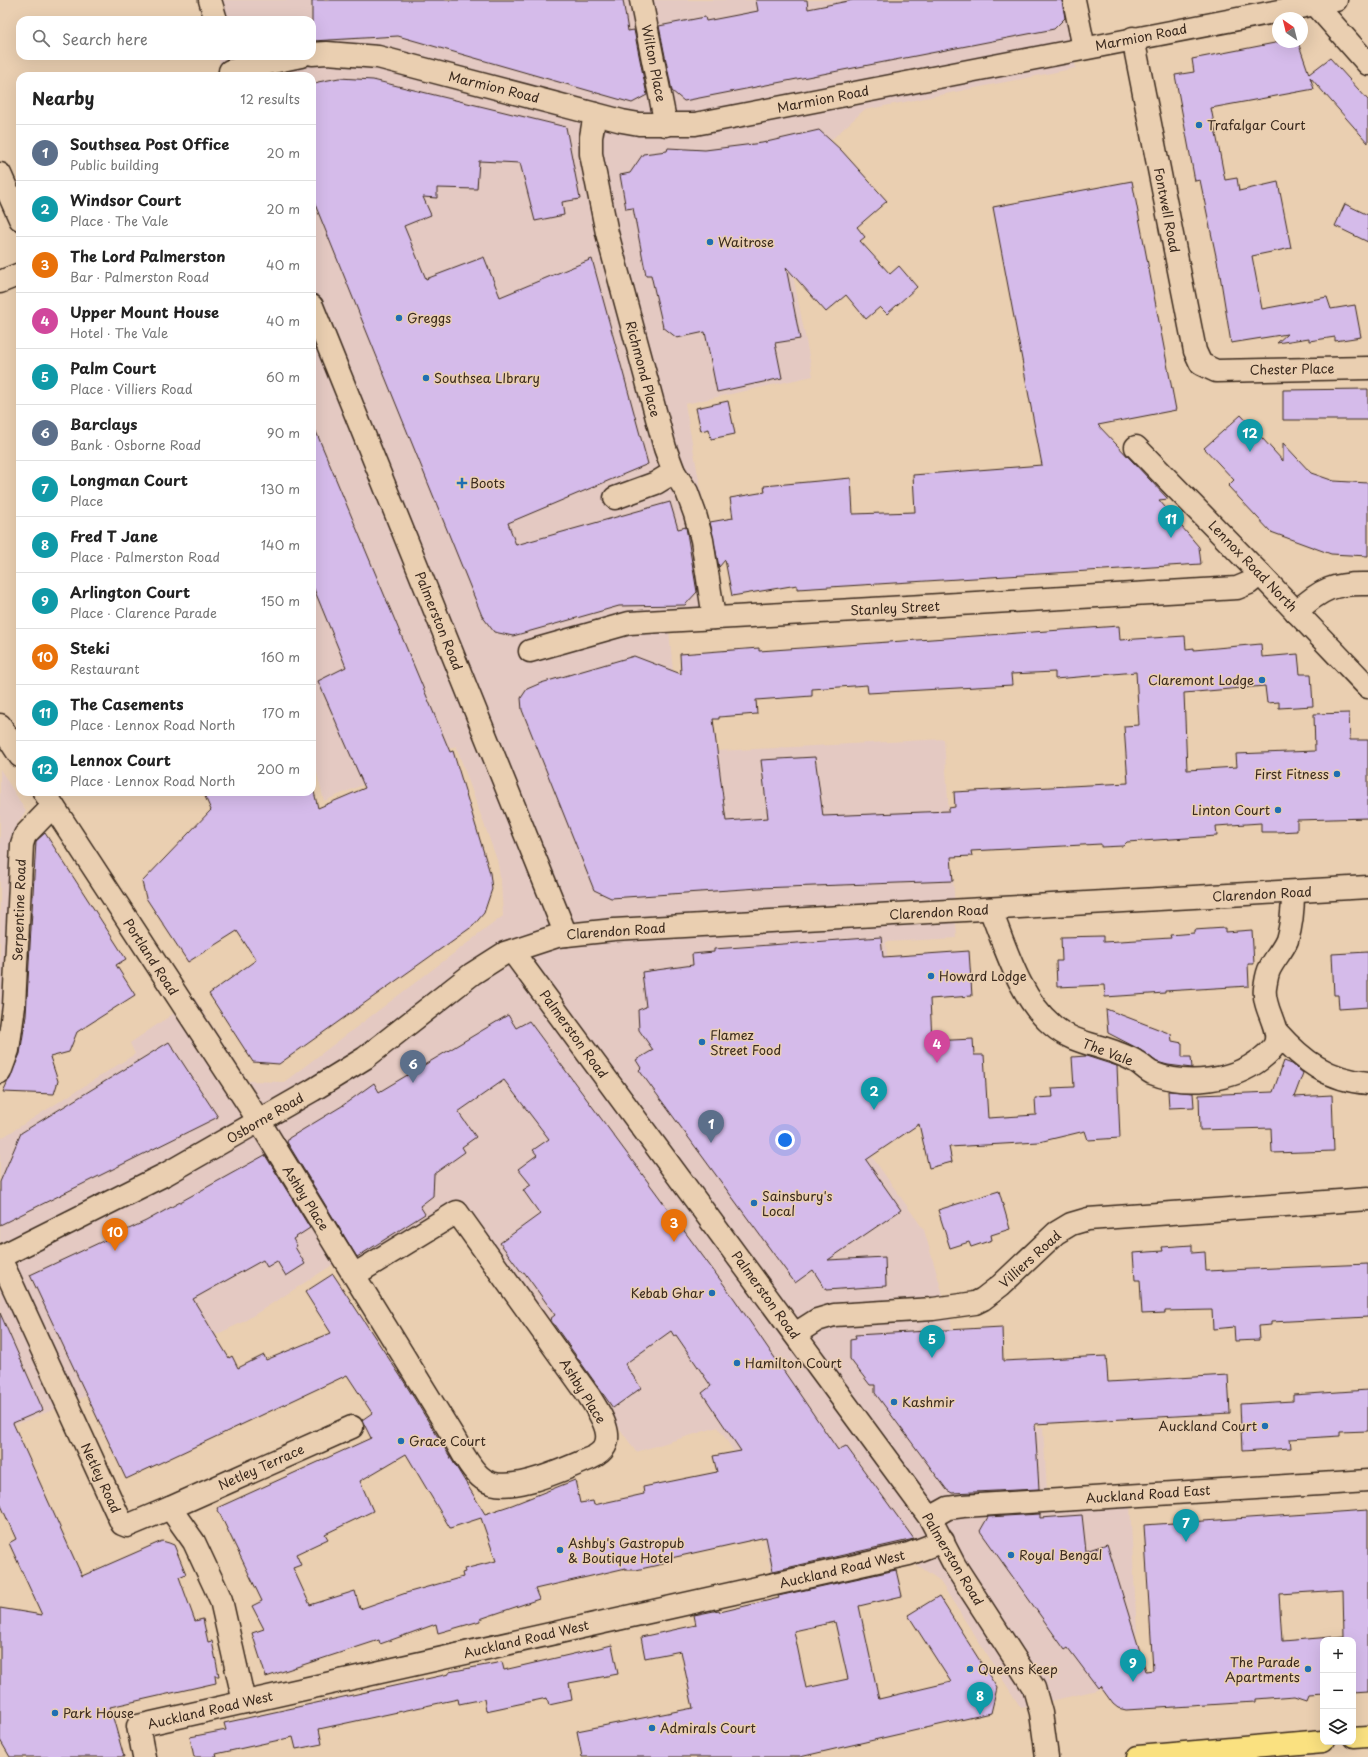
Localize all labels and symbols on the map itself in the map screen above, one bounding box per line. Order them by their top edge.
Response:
north arrow [1272,12,1308,48]
street label: Marmion Road [1093,18,1188,55]
street label: Wilton Place [638,23,671,103]
street label: Marmion Road [447,66,542,107]
street label: Marmion Road [775,80,870,117]
place label: Trafalgar Court [1207,115,1306,134]
marker: Trafalgar Court [1194,120,1204,130]
street label: Fontwell Road [1150,166,1185,254]
place label: Waitrose [718,232,774,251]
marker: Waitrose [705,237,715,247]
place label: Greggs [407,308,451,327]
marker: Greggs [394,313,404,323]
street label: Richmond Place [622,319,665,419]
street label: Chester Place [1249,358,1335,379]
place label: Southsea LIbrary [434,368,540,387]
marker: Southsea LIbrary [421,373,431,383]
pin: 12 [1237,419,1263,452]
place label: Boots [470,473,505,492]
marker: Boots [457,478,467,488]
pin: 11 [1158,505,1184,538]
street label: Lennox Road North [1205,516,1302,616]
street label: Palmerston Road [411,569,468,673]
street label: Stanley Street [850,596,940,619]
place label: Claremont Lodge [1148,670,1254,689]
marker: Claremont Lodge [1257,675,1267,685]
place label: First Fitness [1254,764,1329,783]
marker: First Fitness [1332,769,1342,779]
place label: Linton Court [1192,800,1270,819]
marker: Linton Court [1273,805,1283,815]
street label: Serpentine Road [7,859,30,961]
street label: Clarendon Road [1212,881,1312,906]
street label: Clarendon Road [889,899,989,924]
street label: Portland Road [119,915,183,999]
street label: Clarendon Road [566,918,666,943]
place label: Howard Lodge [939,966,1027,985]
marker: Howard Lodge [926,971,936,981]
street label: Palmerston Road [536,986,613,1082]
place label: Flamez Street Food [710,1025,781,1059]
pin: 4 [924,1030,950,1063]
street label: The Vale [1080,1033,1137,1070]
marker: Flamez Street Food [697,1037,707,1047]
pin: 6 [400,1050,426,1083]
pin: 2 [861,1077,887,1110]
street label: Osborne Road [223,1088,307,1147]
pin: 1 [698,1110,724,1143]
your location [775,1130,795,1150]
street label: Ashby Place [279,1161,334,1234]
place label: Sainsbury's Local [762,1186,832,1220]
marker: Sainsbury's Local [749,1198,759,1208]
pin: 3 [661,1209,687,1242]
pin: 10 [102,1218,128,1251]
street label: Villiers Road [994,1225,1065,1292]
street label: Palmerston Road [728,1247,805,1343]
place label: Kebab Ghar [631,1283,704,1302]
marker: Kebab Ghar [707,1288,717,1298]
pin: 5 [919,1325,945,1358]
place label: Hamilton Court [745,1353,842,1372]
street label: Ashby Place [556,1354,611,1427]
marker: Hamilton Court [732,1358,742,1368]
place label: Kashmir [902,1392,955,1411]
marker: Kashmir [889,1397,899,1407]
place label: Auckland Court [1159,1416,1257,1435]
marker: Auckland Court [1260,1421,1270,1431]
place label: Grace Court [409,1431,486,1450]
marker: Grace Court [396,1436,406,1446]
street label: Netley Terrace [215,1439,307,1494]
street label: Netley Road [77,1440,126,1516]
street label: Auckland Road East [1085,1480,1211,1507]
street label: Palmerston Road [918,1509,989,1609]
pin: 7 [1173,1509,1199,1542]
place label: Ashby's Gastropub & Boutique Hotel [568,1533,684,1567]
marker: Ashby's Gastropub & Boutique Hotel [555,1545,565,1555]
street label: Auckland Road West [777,1545,906,1592]
place label: Royal Bengal [1019,1545,1102,1564]
marker: Royal Bengal [1006,1550,1016,1560]
street label: Auckland Road West [461,1615,590,1662]
pin: 9 [1120,1649,1146,1682]
place label: The Parade Apartments [1225,1652,1300,1686]
place label: Queens Keep [978,1659,1058,1678]
marker: Queens Keep [965,1664,975,1674]
marker: The Parade Apartments [1303,1664,1313,1674]
pin: 8 [967,1682,993,1715]
street label: Auckland Road West [145,1686,274,1733]
place label: Park House [63,1703,134,1722]
marker: Park House [50,1708,60,1718]
place label: Admirals Court [660,1718,756,1737]
marker: Admirals Court [647,1723,657,1733]

